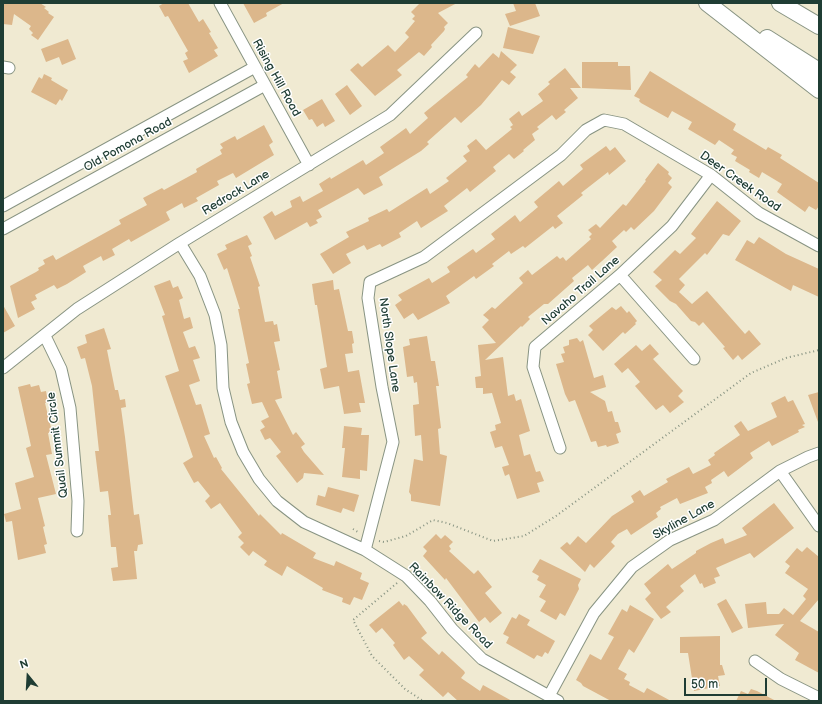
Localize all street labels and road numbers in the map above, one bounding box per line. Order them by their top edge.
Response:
street label: Rising Hill Road [249,37,303,119]
street label: Old Pomona Road [82,115,174,175]
street label: Deer Creek Road [697,149,783,215]
street label: Redrock Lane [200,167,272,219]
street label: Navaho Trail Lane [539,253,623,329]
street label: North Slope Lane [375,297,403,393]
street label: Quail Summit Circle [44,391,72,499]
street label: Skyline Lane [650,497,718,543]
street label: Rainbow Ridge Road [405,560,495,652]

